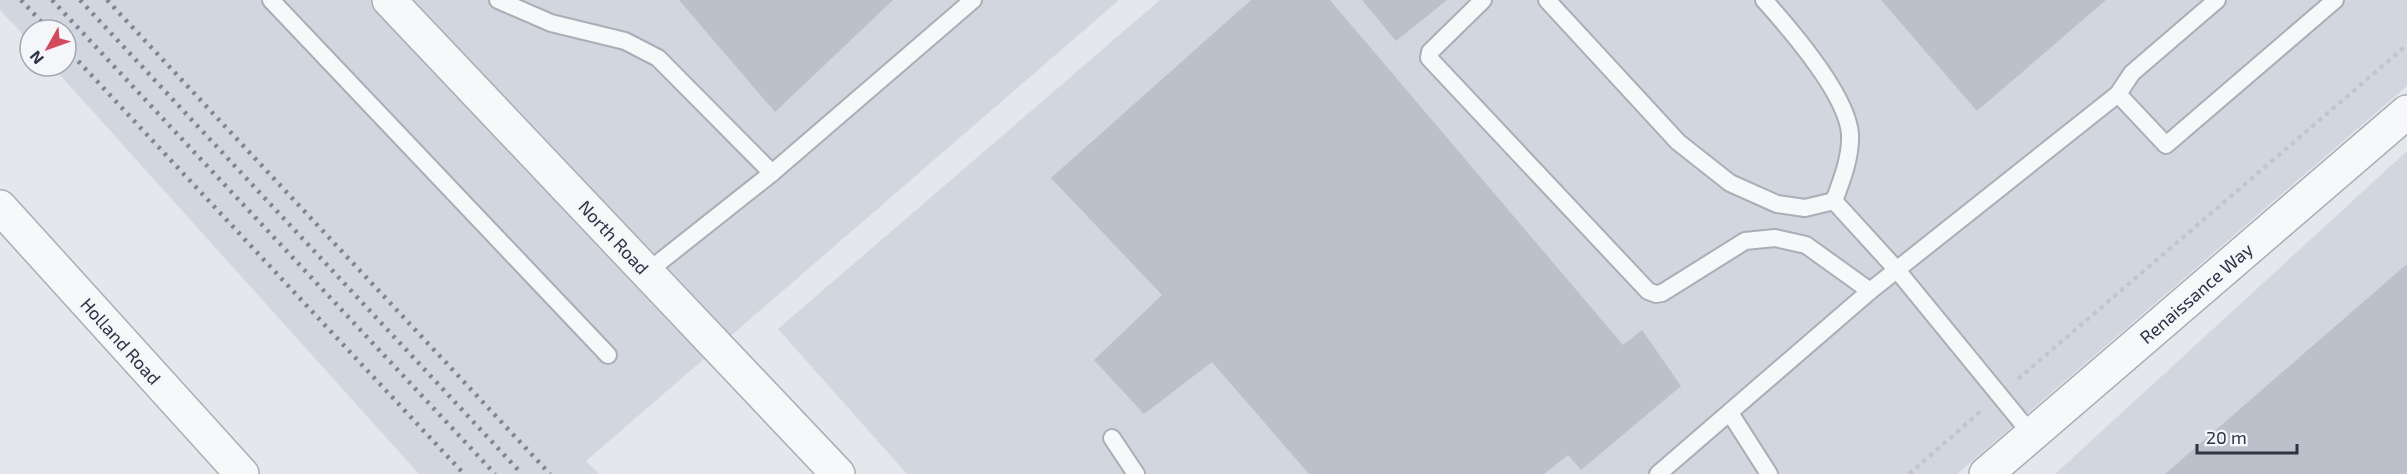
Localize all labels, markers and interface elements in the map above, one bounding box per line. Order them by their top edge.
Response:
north arrow [18,18,78,78]
text: N [25,47,47,68]
street label: North Road [574,196,654,278]
street label: Renaissance Way [2135,238,2257,348]
street label: Holland Road [76,293,166,389]
scale bar [2197,417,2298,455]
text: 20 m [2206,426,2247,448]

